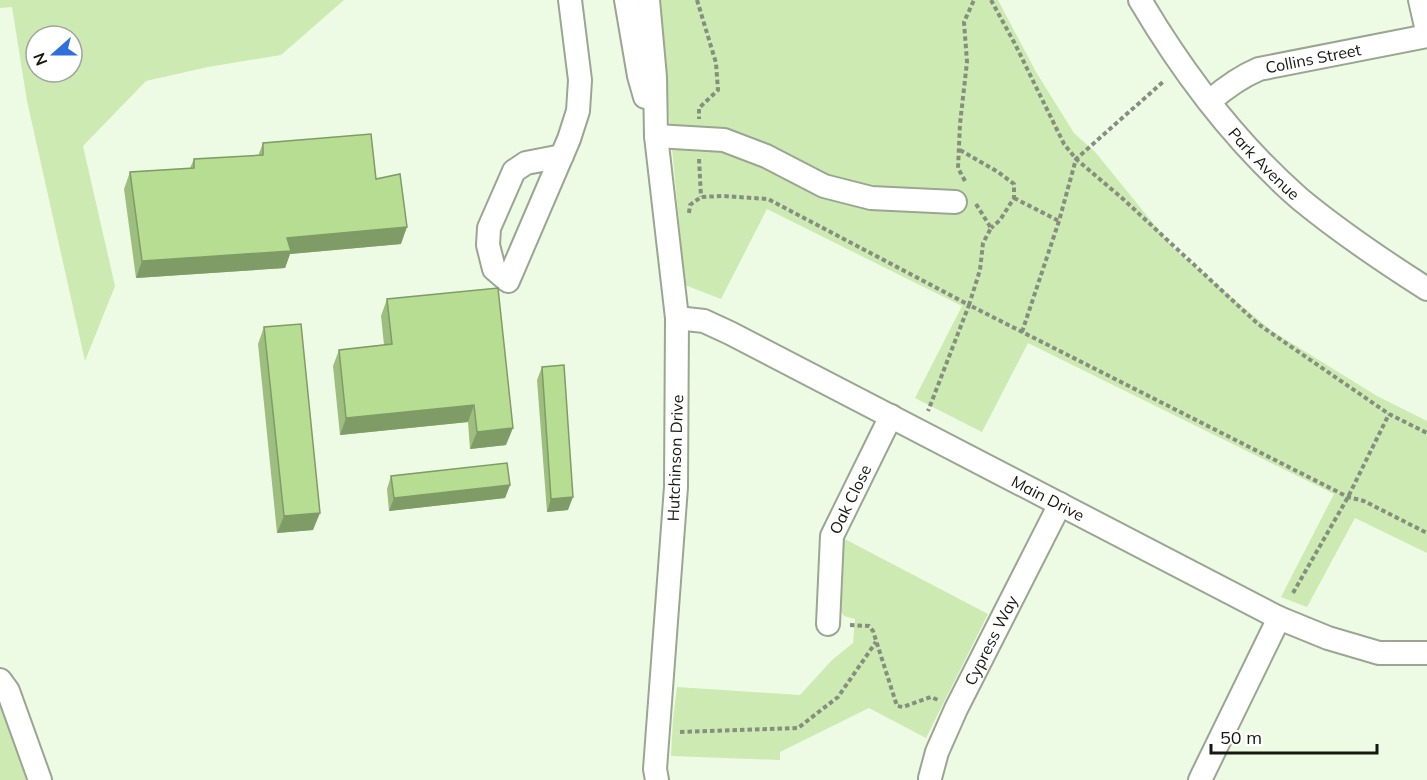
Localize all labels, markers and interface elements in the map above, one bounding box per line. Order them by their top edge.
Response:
north arrow [24,24,84,84]
street label: Collins Street [1264,39,1363,77]
text: N [28,50,51,69]
street label: Park Avenue [1224,123,1304,204]
street label: Hutchinson Drive [663,394,687,522]
street label: Oak Close [825,461,876,537]
street label: Main Drive [1008,471,1088,525]
street label: Cypress Way [960,592,1022,689]
scale bar [1211,717,1378,755]
text: 50 m [1220,726,1262,749]

